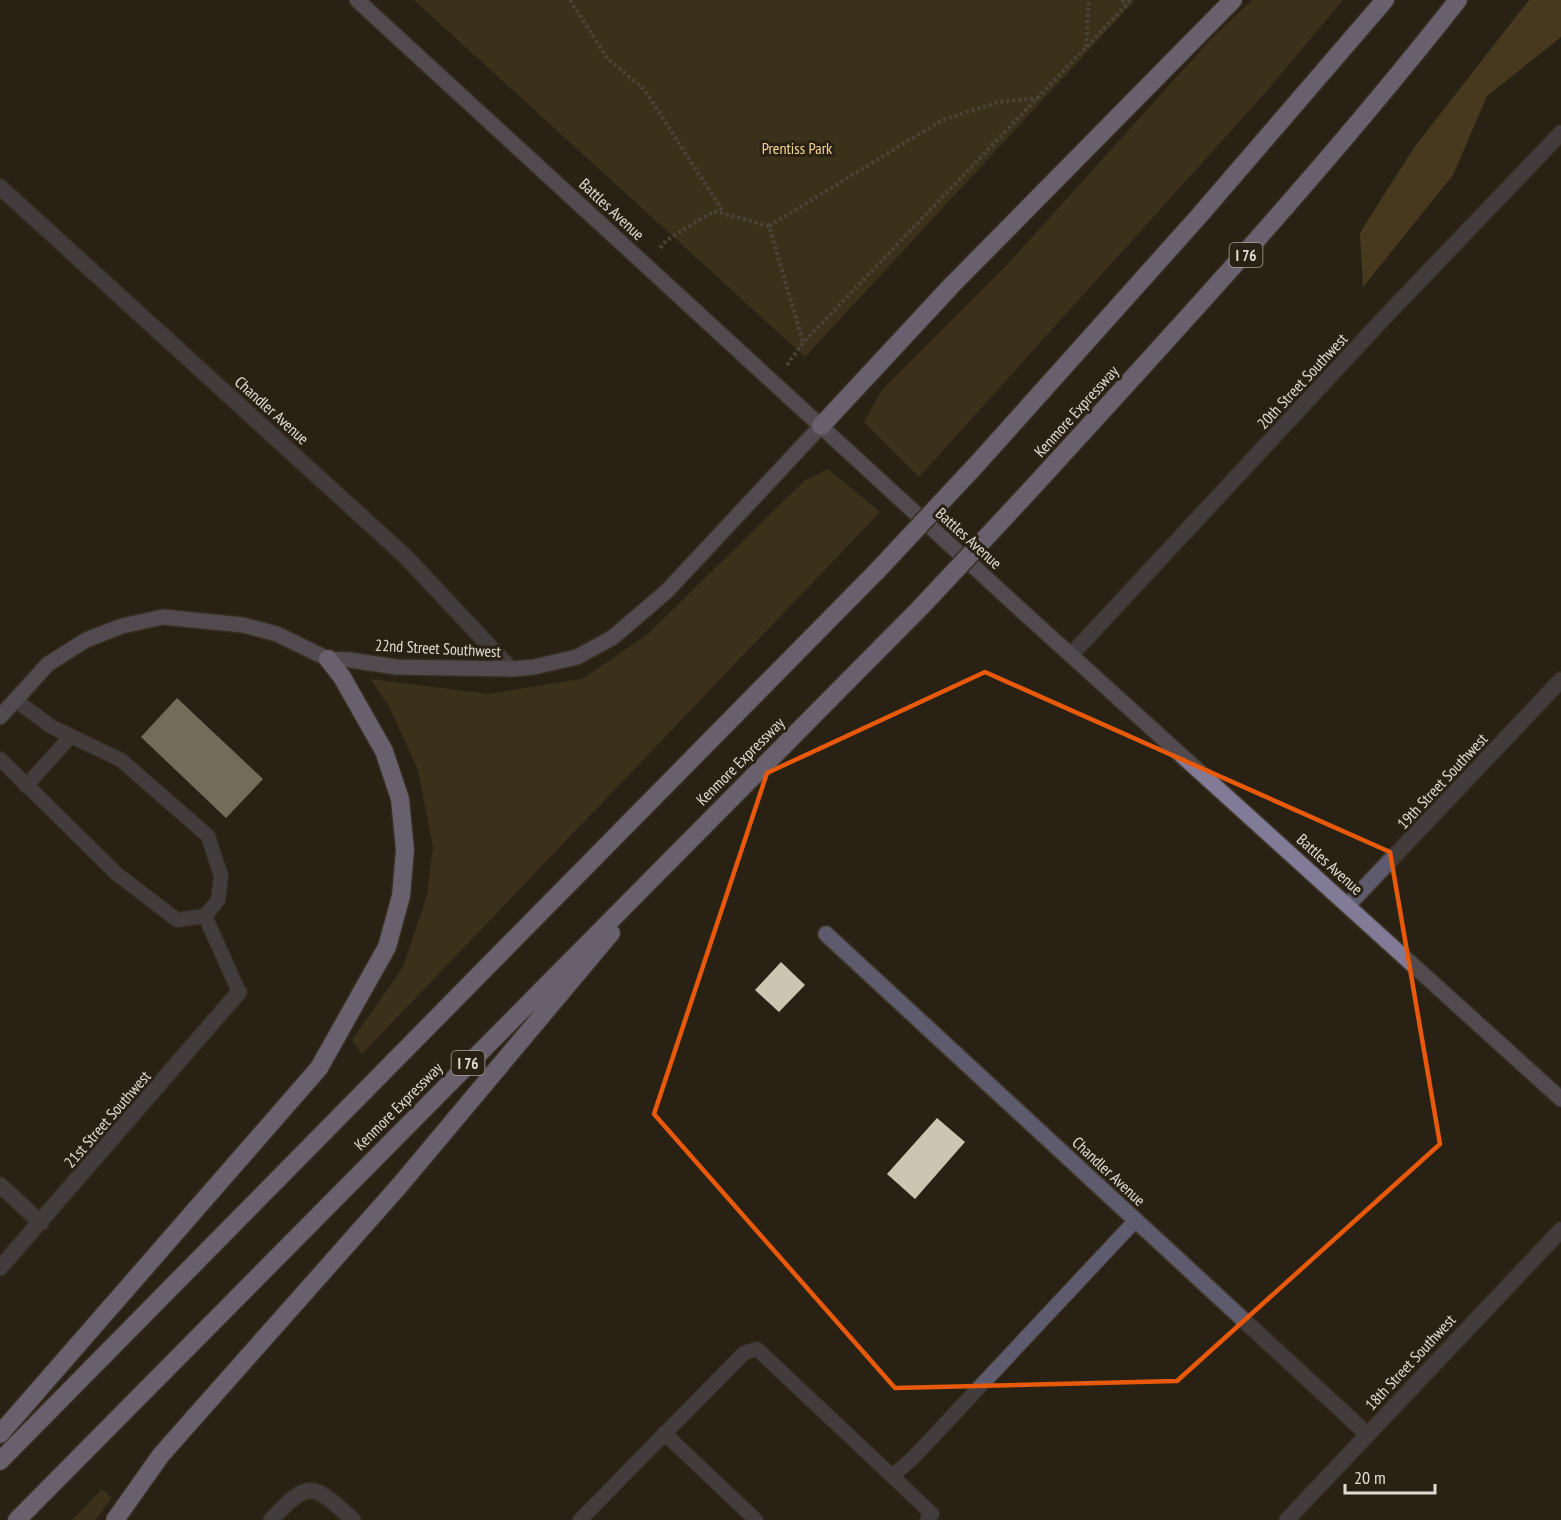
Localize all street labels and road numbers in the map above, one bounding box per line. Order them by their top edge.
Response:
street label: Battles Avenue [575,174,649,244]
road number: I 76 [1230,243,1262,267]
street label: 20th Street Southwest [1253,329,1352,433]
street label: Kenmore Expressway [1030,361,1122,461]
street label: Chandler Avenue [231,371,313,449]
street label: Battles Avenue [932,503,1006,573]
street label: 22nd Street Southwest [375,635,502,661]
street label: Kenmore Expressway [692,713,788,809]
street label: 19th Street Southwest [1393,729,1492,833]
street label: Battles Avenue [1293,829,1367,899]
road number: I 76 [452,1051,484,1075]
street label: Kenmore Expressway [350,1058,446,1154]
street label: 21st Street Southwest [59,1066,155,1172]
street label: Chandler Avenue [1068,1132,1150,1210]
street label: 18th Street Southwest [1361,1310,1460,1414]

